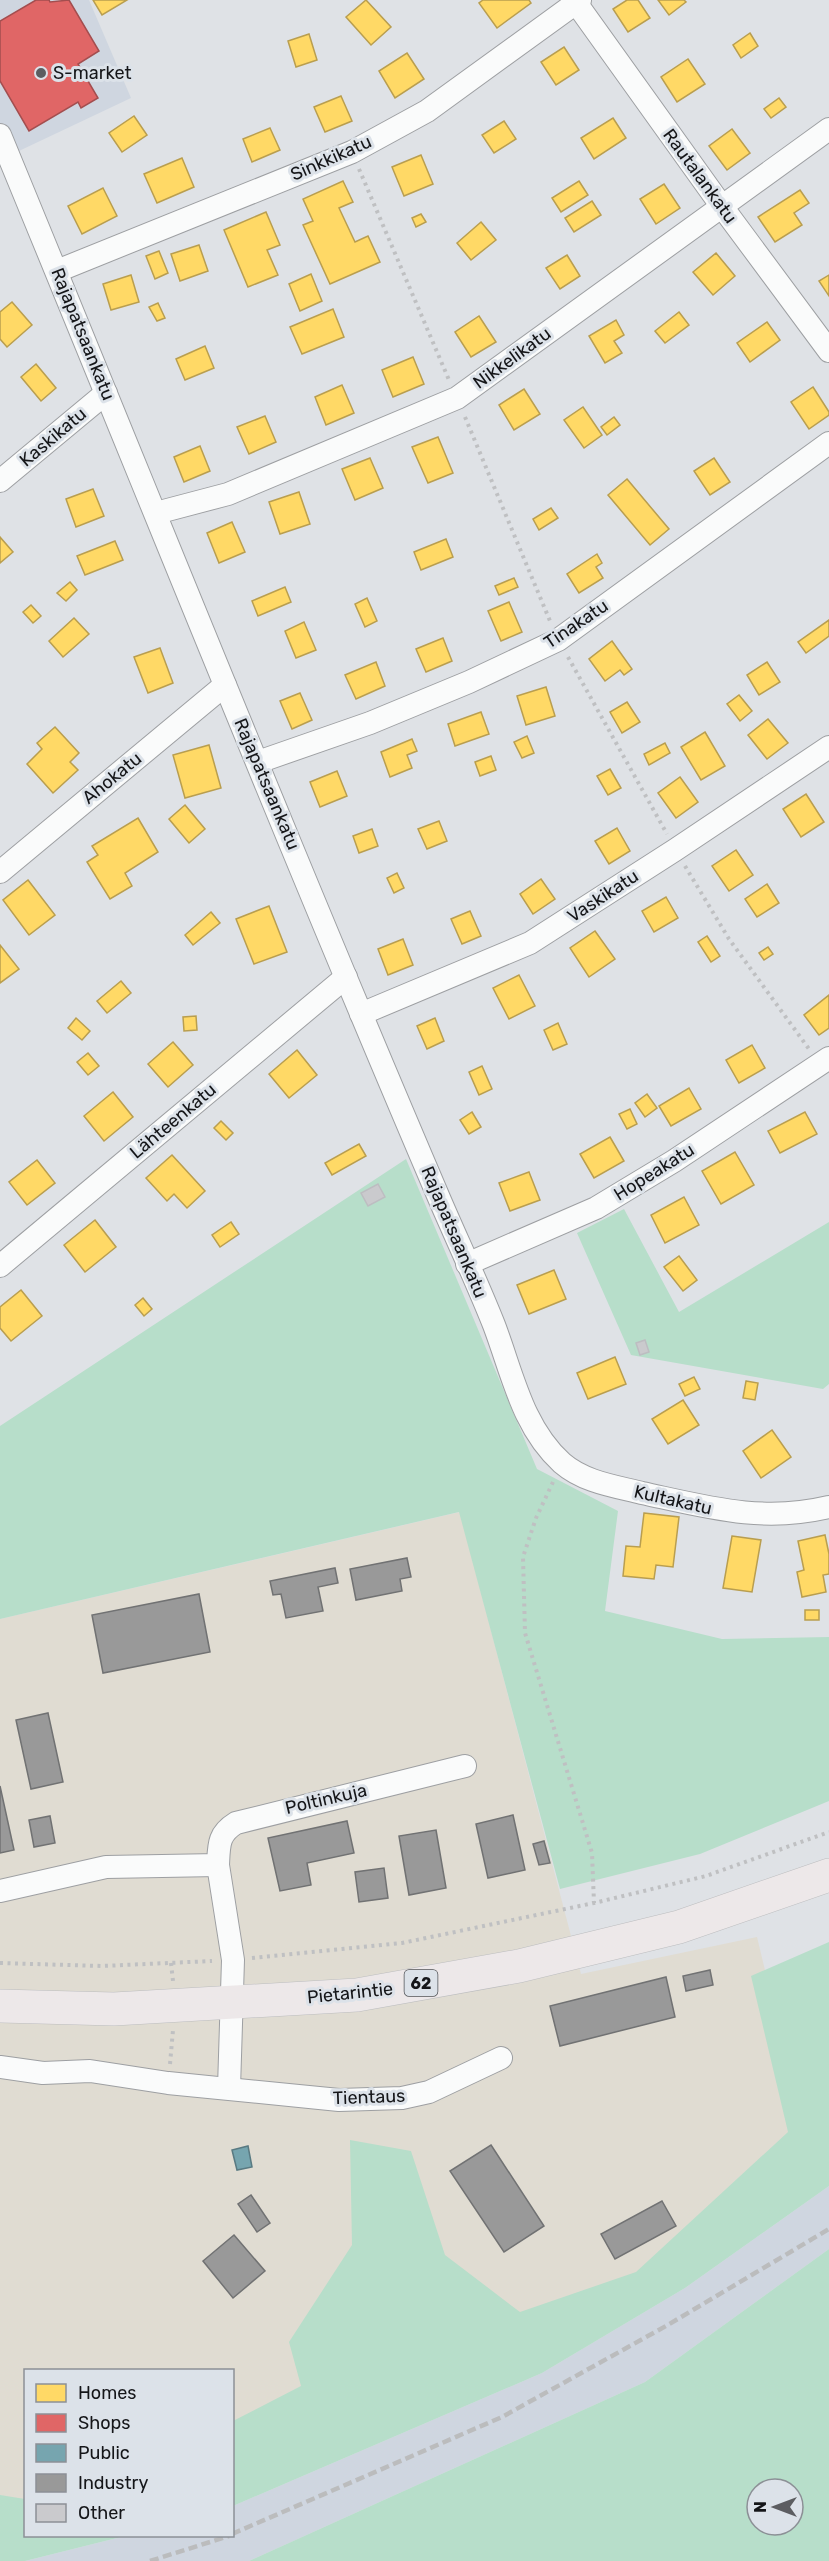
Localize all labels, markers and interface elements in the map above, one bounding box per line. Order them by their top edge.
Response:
place label: S-market [53,62,131,84]
marker: S-market [34,66,48,80]
street label: Rautalankatu [658,124,742,228]
street label: Sinkkikatu [287,130,375,186]
street label: Rajapatsaankatu [46,265,120,403]
street label: Nikkelikatu [469,322,555,394]
street label: Kaskikatu [15,403,91,471]
street label: Tinakatu [540,595,612,653]
street label: Rajapatsaankatu [229,715,305,853]
street label: Ahokatu [78,747,146,809]
street label: Vaskikatu [563,865,643,927]
street label: Lähteenkatu [125,1079,221,1163]
street label: Hopeakatu [610,1139,698,1205]
street label: Rajapatsaankatu [416,1163,492,1301]
street label: Kultakatu [632,1480,714,1520]
street label: Poltinkuja [283,1779,369,1819]
road number: 62 [404,1970,438,1996]
street label: Pietarintie [306,1978,394,2008]
street label: Tientaus [332,2085,406,2109]
legend [24,2369,234,2537]
text: Homes [78,2382,136,2404]
text: Shops [78,2412,130,2434]
text: Public [78,2442,130,2464]
text: Industry [78,2472,148,2494]
north arrow [745,2477,805,2537]
text: N [751,2501,770,2513]
text: Other [78,2502,125,2524]

